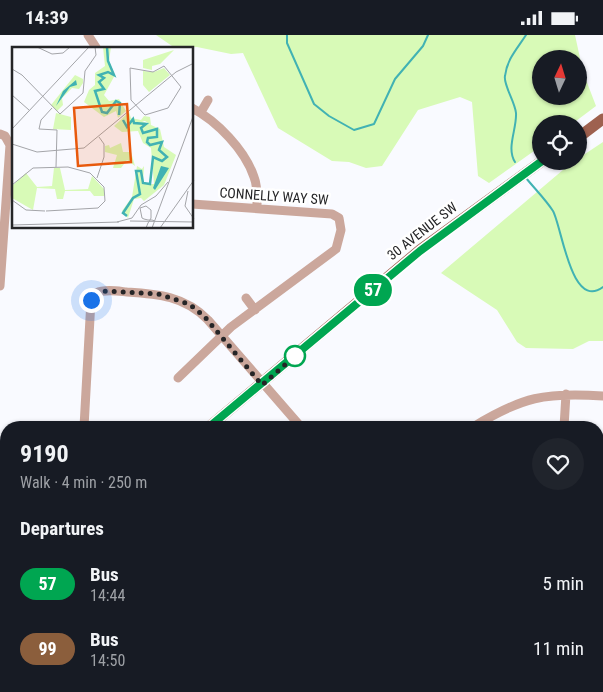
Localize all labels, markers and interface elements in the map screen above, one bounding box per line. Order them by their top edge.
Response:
text: 14:39 [25,6,69,29]
inset map [12,47,194,229]
north arrow [532,50,588,105]
map controls [532,50,587,170]
button: locate [532,115,587,170]
street label: CONNELLY WAY SW [219,184,329,208]
street label: 30 AVENUE SW [384,199,460,263]
line badge: 57 [350,274,396,306]
text: 57 [364,279,382,300]
your location [79,288,104,313]
unlabelled marker [284,345,306,367]
button: heart [532,438,584,490]
text: 9190 [20,440,69,468]
text: Walk · 4 min · 250 m [20,473,147,492]
text: Departures [20,517,104,540]
text: Bus [90,563,119,586]
text: 5 min [542,572,584,595]
text: 57 [38,573,57,594]
text: 14:44 [90,586,125,605]
text: Bus [90,628,119,651]
text: 11 min [533,637,584,660]
text: 99 [38,638,57,659]
text: 14:50 [90,651,125,670]

